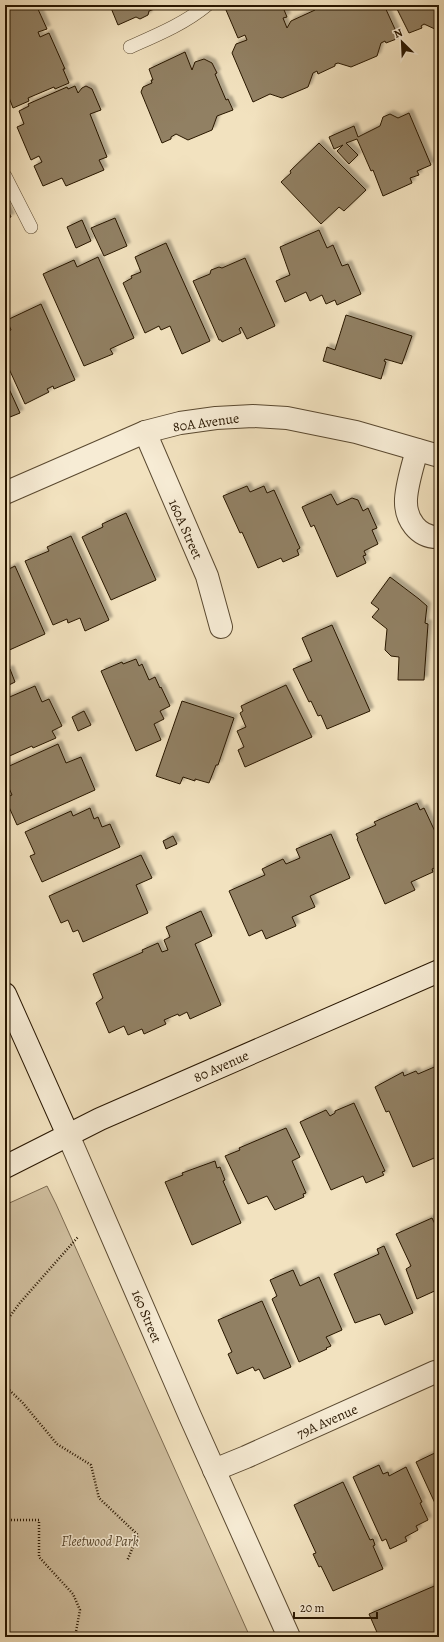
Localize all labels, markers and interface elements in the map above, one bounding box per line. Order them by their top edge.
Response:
north arrow [382,22,422,62]
text: N [391,25,405,42]
street label: 80A Avenue [172,408,241,437]
street label: 160A Street [164,496,207,563]
street label: 80 Avenue [191,1046,252,1087]
street label: 160 Street [127,1287,166,1346]
street label: 79A Avenue [294,1400,361,1443]
park label: Fleetwood Park [61,1532,139,1551]
scale bar [294,1594,377,1620]
text: 20 m [300,1600,324,1616]

